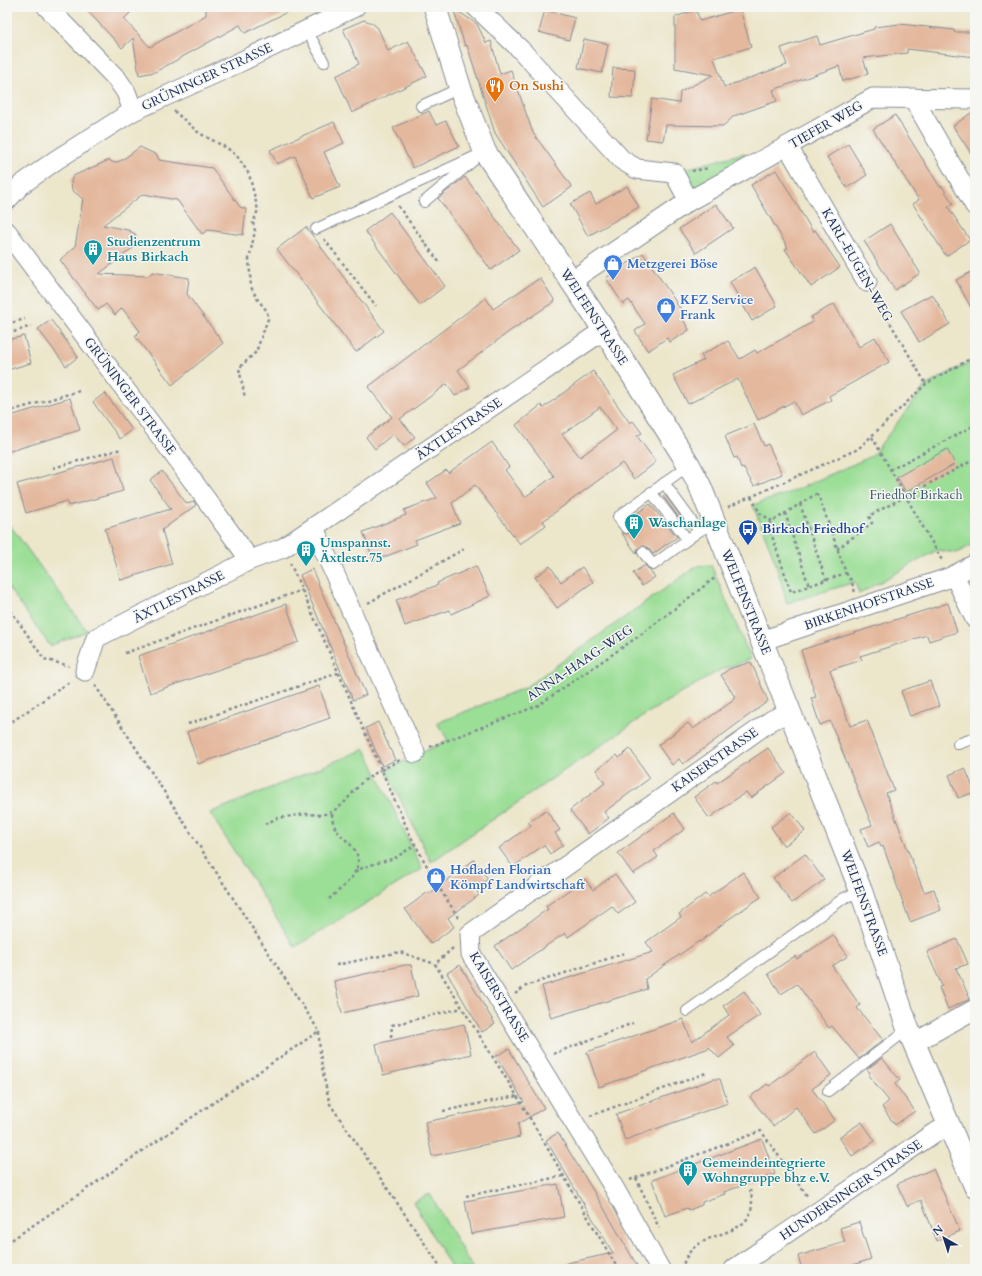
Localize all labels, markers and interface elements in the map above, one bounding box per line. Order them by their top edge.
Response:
street label: GRÜNINGER STRASSE [139,39,275,115]
restaurant icon: On Sushi [484,75,506,103]
place label: On Sushi [509,77,564,95]
street label: TIEFER WEG [786,97,866,153]
street label: KARL-EUGEN-WEG [817,205,897,325]
place label: Studienzentrum Haus Birkach [107,233,201,266]
building icon: Studienzentrum Haus Birkach [82,238,104,266]
shop icon: Metzgerei Böse [602,253,624,281]
place label: Metzgerei Böse [627,255,718,273]
street label: WELFENSTRASSE [555,264,632,369]
place label: KFZ Service Frank [680,291,754,324]
shop icon: KFZ Service Frank [655,296,677,324]
street label: GRÜNINGER STRASSE [80,334,180,458]
street label: ÄXTLESTRASSE [412,394,506,464]
park label: Friedhof Birkach [869,486,963,504]
building icon: Waschanlage [623,512,645,540]
place label: Waschanlage [647,514,726,532]
bus stop icon: Birkach Friedhof [737,518,759,546]
place label: Birkach Friedhof [762,520,866,538]
place label: Umspannst. Äxtlestr.75 [320,534,391,567]
building icon: Umspannst. Äxtlestr.75 [295,539,317,567]
street label: WELFENSTRASSE [716,546,775,657]
street label: ÄXTLESTRASSE [130,566,228,628]
street label: BIRKENHOFSTRASSE [802,573,936,635]
street label: ANNA-HAAG-WEG [523,621,637,705]
street label: KAISERSTRASSE [668,723,762,797]
street label: WELFENSTRASSE [836,846,892,959]
place label: Hofladen Florian Kömpf Landwirtschaft [450,861,585,894]
shop icon: Hofladen Florian Kömpf Landwirtschaft [425,866,447,894]
street label: KAISERSTRASSE [465,949,533,1045]
street label: HUNDERSINGER STRASSE [776,1135,926,1245]
place label: Gemeindeintegrierte Wohngruppe bhz e.V. [701,1154,830,1187]
building icon: Gemeindeintegrierte Wohngruppe bhz e.V. [677,1159,699,1187]
north arrow [924,1218,964,1258]
text: N [930,1221,947,1239]

